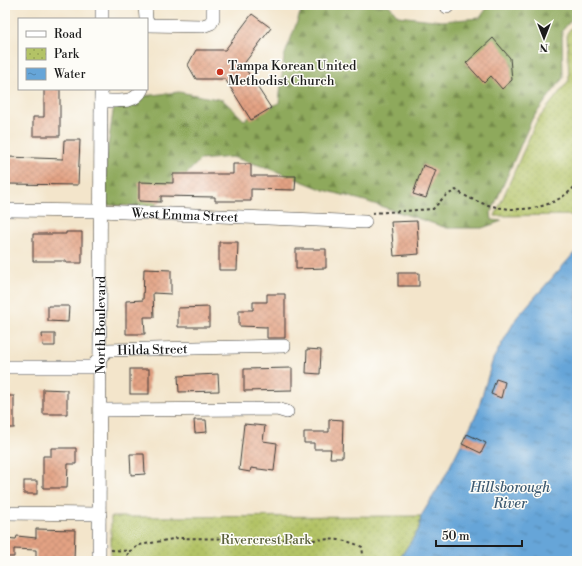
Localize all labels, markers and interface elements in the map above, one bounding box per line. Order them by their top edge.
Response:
legend [18,18,148,90]
north arrow [524,18,564,58]
text: Road [54,27,82,42]
text: N [539,40,548,54]
text: Park [54,47,80,62]
place label: Tampa Korean United Methodist Church [228,58,357,89]
text: Water [53,67,86,82]
marker: Tampa Korean United Methodist Church [215,67,225,77]
street label: West Emma Street [130,205,239,226]
street label: North Boulevard [93,275,109,374]
street label: Hilda Street [117,341,188,359]
water label: Hillsborough River [469,479,550,513]
scale bar [436,522,522,548]
text: 50 m [442,529,470,544]
park label: Rivercrest Park [221,532,312,548]

